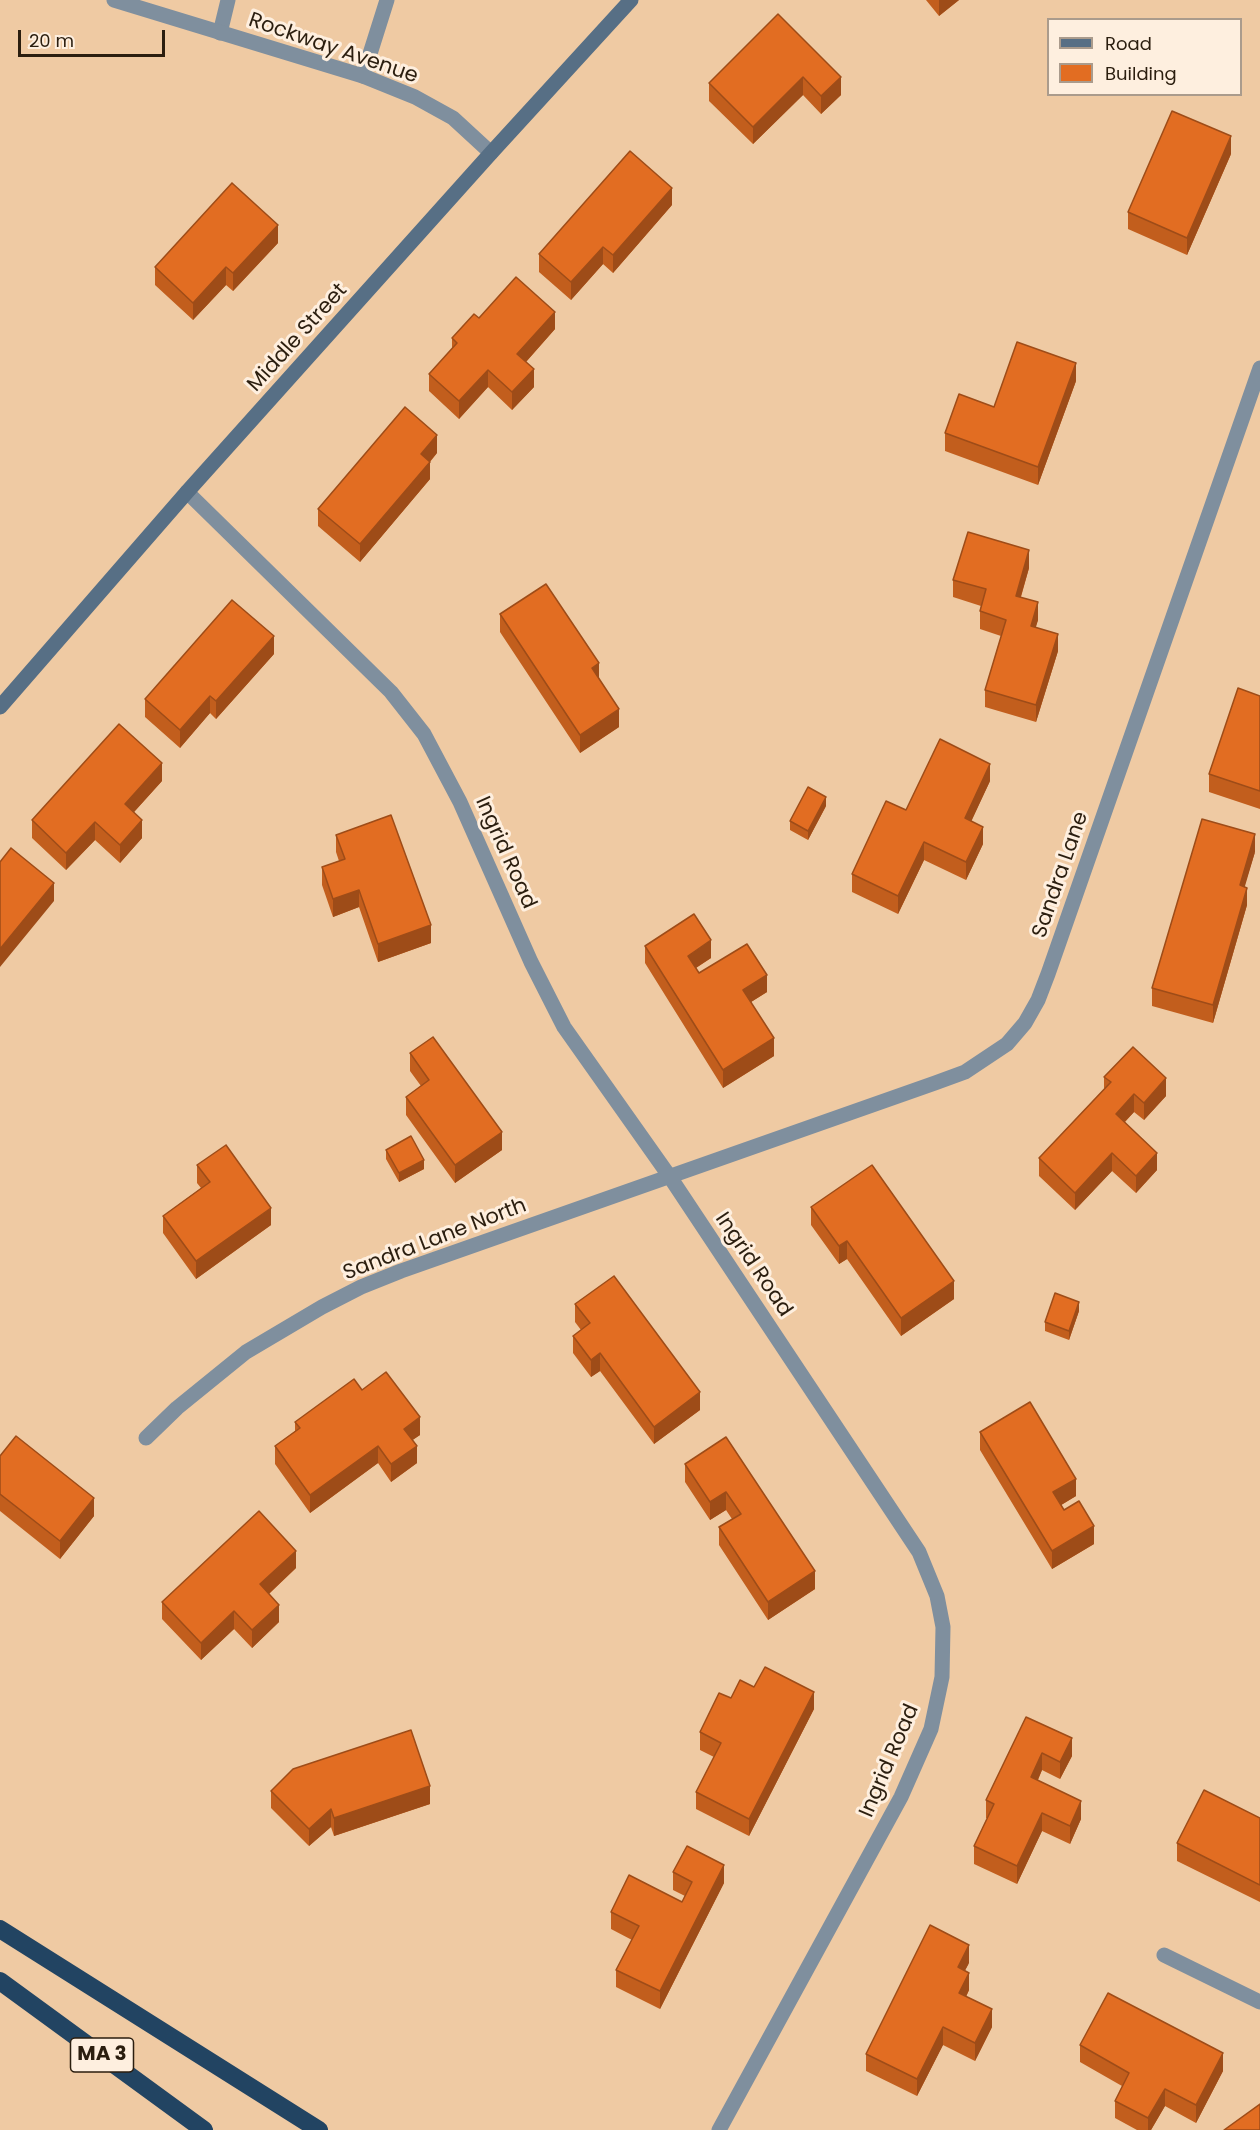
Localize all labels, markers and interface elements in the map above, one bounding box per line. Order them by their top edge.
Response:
street label: Rockway Avenue [245,8,421,90]
scale bar [21,18,168,56]
legend [1047,18,1242,96]
text: 20 m [29,28,74,53]
text: Road [1105,31,1152,56]
text: Building [1105,61,1177,86]
street label: Middle Street [243,279,353,397]
street label: Ingrid Road [469,793,541,913]
street label: Sandra Lane [1028,809,1094,941]
street label: Sandra Lane North [340,1193,530,1287]
street label: Ingrid Road [709,1208,797,1322]
street label: Ingrid Road [855,1701,925,1821]
road number: MA 3 [70,2038,134,2072]

